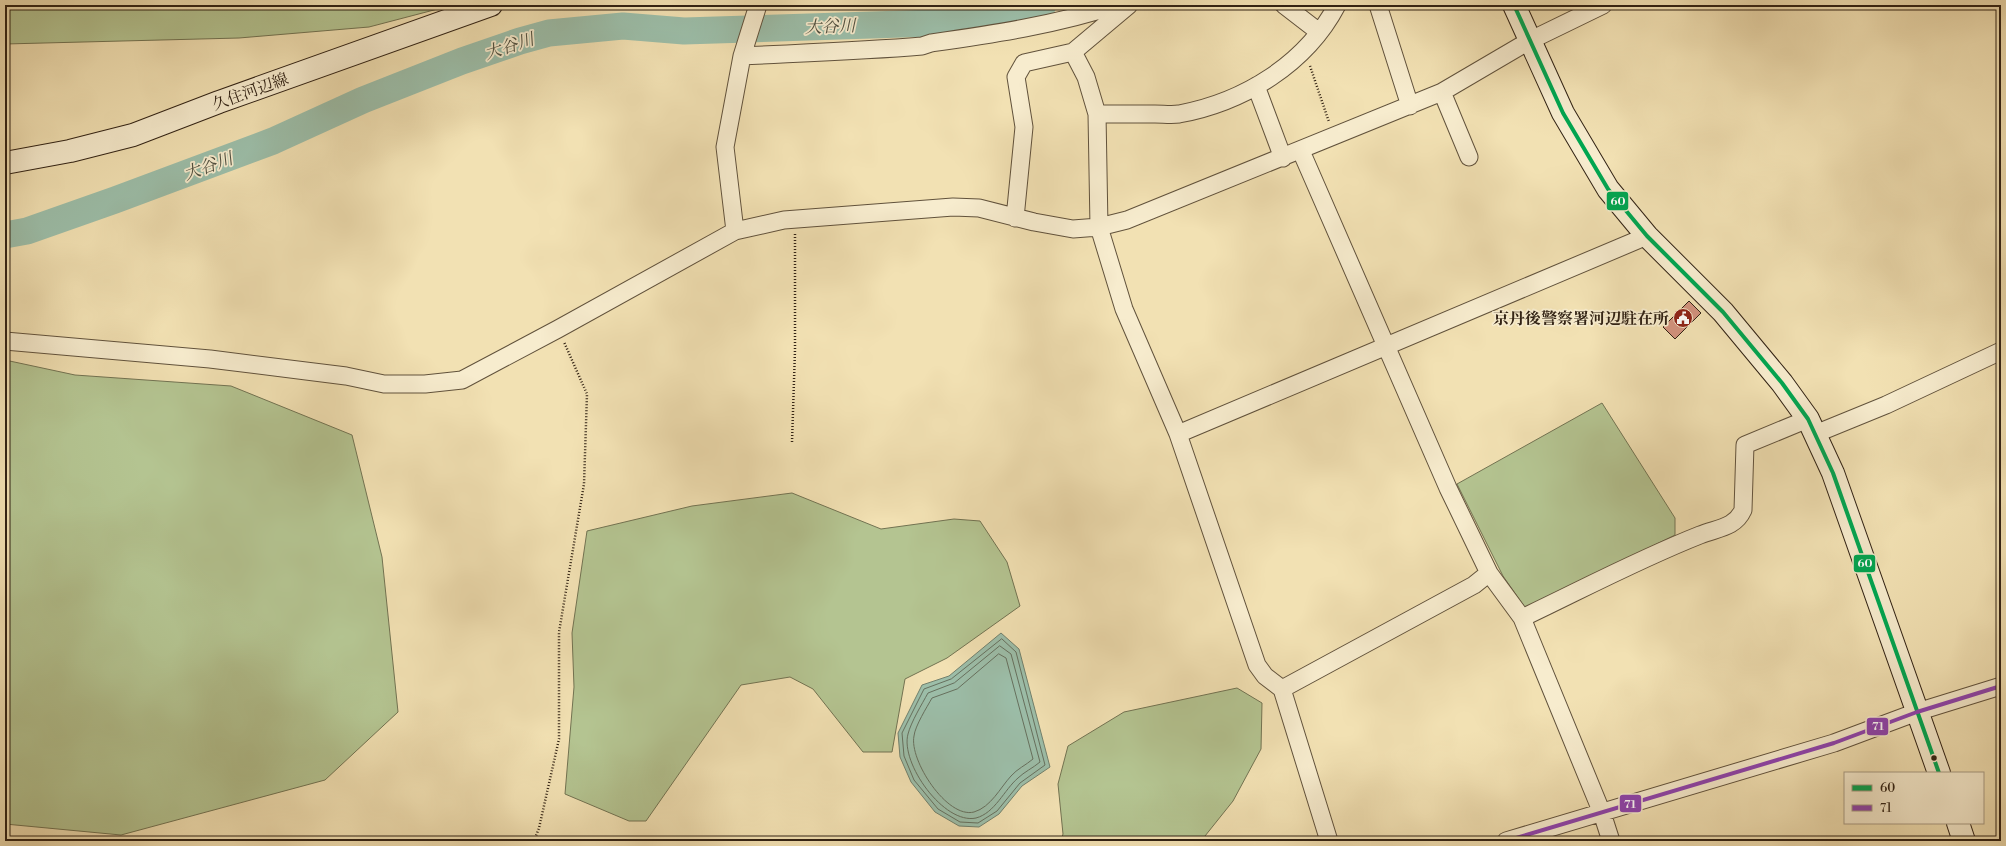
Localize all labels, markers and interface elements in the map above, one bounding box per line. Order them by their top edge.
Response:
water label: 大谷川 [804,15,858,39]
water label: 大谷川 [482,28,539,65]
street label: 久住河辺線 [209,69,291,115]
water label: 大谷川 [181,147,238,186]
line badge: 60 [1606,191,1629,211]
text: 60 [1611,195,1625,209]
public building icon: 京丹後警察署河辺駐在所 [1672,307,1694,329]
place label: 京丹後警察署河辺駐在所 [1493,309,1669,329]
line badge: 60 [1853,554,1876,573]
text: 60 [1858,557,1872,571]
line badge: 71 [1866,717,1889,736]
text: 71 [1872,720,1885,734]
unlabelled marker [1929,753,1939,763]
legend [1844,772,1984,824]
text: 60 [1880,781,1895,796]
line badge: 71 [1619,794,1642,813]
text: 71 [1624,798,1637,812]
text: 71 [1880,801,1892,816]

